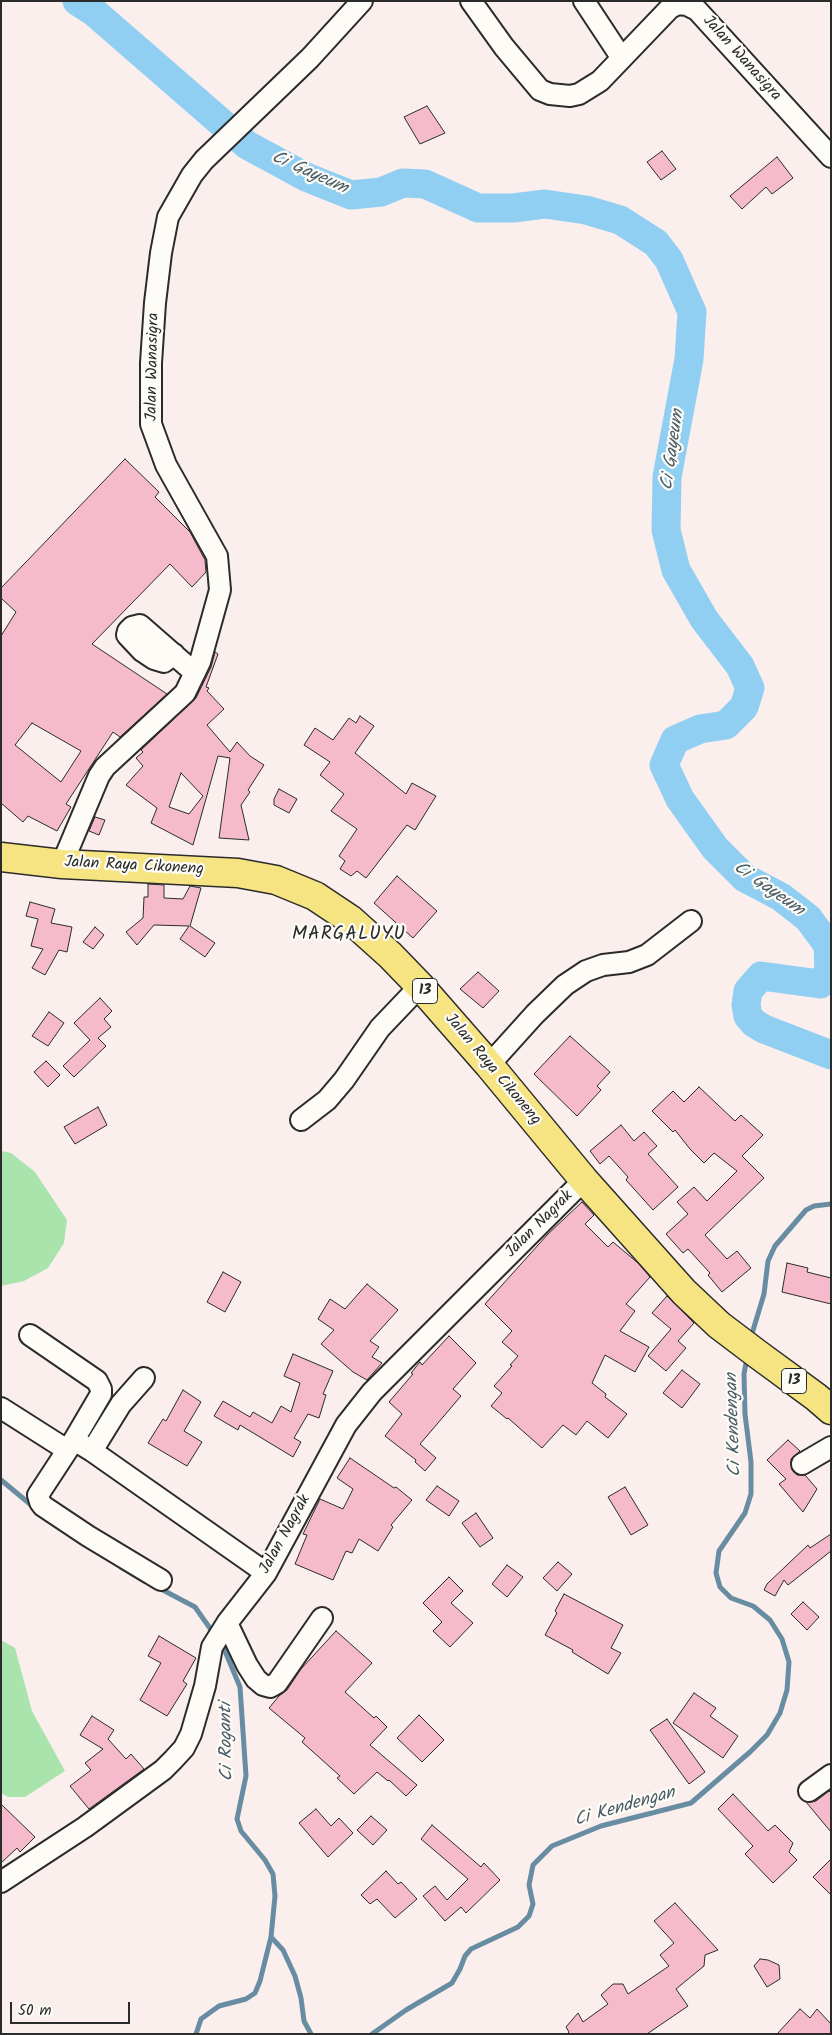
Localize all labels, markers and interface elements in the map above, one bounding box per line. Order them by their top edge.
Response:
street label: Jalan Wanasigra [698,12,784,106]
water label: Ci Gayeum [267,148,351,200]
street label: Jalan Wanasigra [143,313,165,421]
water label: Ci Gayeum [658,408,690,492]
street label: Jalan Raya Cikoneng [64,854,204,880]
water label: Ci Gayeum [729,858,807,922]
district label: MARGALUYU [291,925,407,947]
road number: 13 [412,978,438,1004]
street label: Jalan Raya Cikoneng [440,1010,544,1130]
street label: Jalan Nagrak [502,1187,578,1263]
road number: 13 [782,1368,806,1394]
water label: Ci Kendengan [722,1373,748,1477]
street label: Jalan Nagrak [256,1492,316,1578]
water label: Ci Roganti [217,1702,239,1782]
water label: Ci Kendengan [572,1783,678,1833]
scale bar [12,1992,132,2024]
text: 50 m [18,1999,52,2023]

